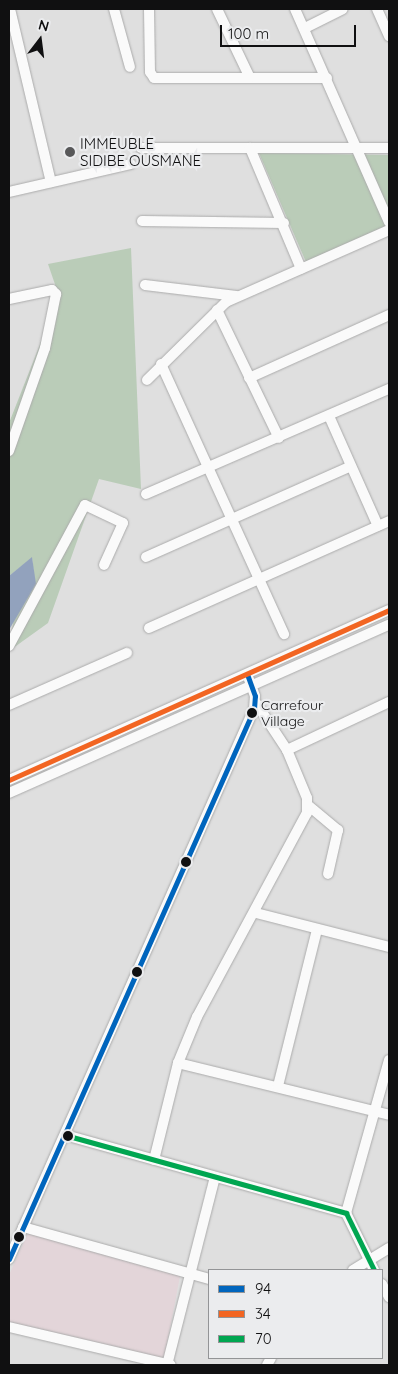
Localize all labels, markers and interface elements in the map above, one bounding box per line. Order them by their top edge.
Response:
north arrow [15,15,65,65]
text: N [37,15,51,36]
scale bar [223,15,359,47]
text: 100 m [228,24,269,43]
place label: IMMEUBLE SIDIBE OUSMANE [80,134,201,169]
marker: IMMEUBLE SIDIBE OUSMANE [64,146,76,158]
place label: Carrefour Village [261,697,323,730]
marker: Carrefour Village [247,708,257,718]
unlabelled marker [181,857,191,867]
unlabelled marker [132,967,142,977]
unlabelled marker [63,1131,73,1141]
unlabelled marker [14,1232,24,1242]
legend [208,1269,383,1359]
text: 94 [255,1279,271,1298]
text: 34 [255,1304,271,1323]
text: 70 [255,1329,272,1348]

